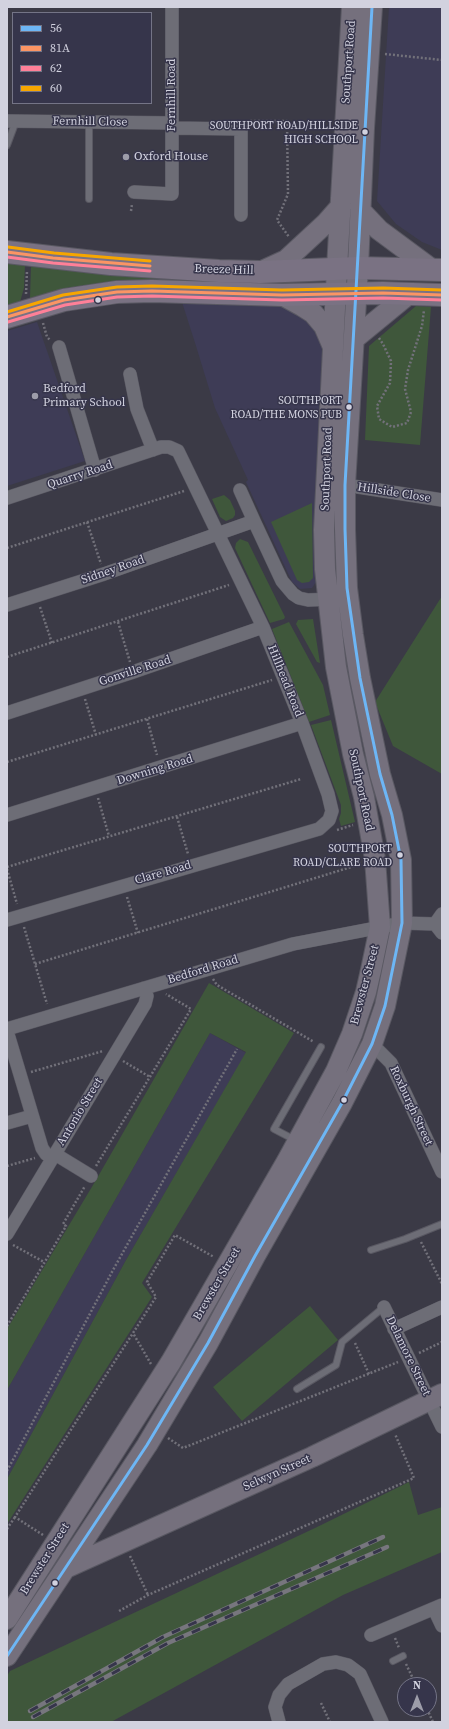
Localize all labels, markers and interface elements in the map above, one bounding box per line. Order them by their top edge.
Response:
legend [12,12,152,104]
text: 56 [50,20,62,36]
street label: Southport Road [339,20,359,104]
text: 81A [50,40,70,56]
street label: Fernhill Road [165,59,179,131]
text: 62 [50,60,62,76]
text: 60 [50,80,62,96]
street label: Fernhill Close [53,114,127,130]
place label: SOUTHPORT ROAD/HILLSIDE HIGH SCHOOL [210,119,358,145]
marker: SOUTHPORT ROAD/HILLSIDE HIGH SCHOOL [360,127,370,137]
place label: Oxford House [134,150,208,164]
marker: Oxford House [121,152,131,162]
street label: Breeze Hill [194,262,254,278]
unlabelled marker [93,295,103,305]
place label: Bedford Primary School [43,382,125,410]
marker: Bedford Primary School [30,391,40,401]
place label: SOUTHPORT ROAD/THE MONS PUB [231,394,342,420]
marker: SOUTHPORT ROAD/THE MONS PUB [344,402,354,412]
street label: Southport Road [318,427,336,511]
street label: Quarry Road [45,458,115,492]
street label: Hillside Close [356,480,432,506]
street label: Sidney Road [79,552,147,588]
street label: Hillhead Road [264,643,306,719]
street label: Gonville Road [97,653,173,689]
street label: Southport Road [345,748,377,832]
street label: Downing Road [115,752,195,788]
place label: SOUTHPORT ROAD/CLARE ROAD [293,842,392,868]
marker: SOUTHPORT ROAD/CLARE ROAD [395,850,405,860]
street label: Clare Road [133,858,193,888]
street label: Brewster Street [347,944,383,1026]
street label: Bedford Road [166,952,240,988]
street label: Roxburgh Street [386,1064,436,1148]
street label: Antonio Street [54,1075,106,1149]
unlabelled marker [339,1095,349,1105]
street label: Brewster Street [190,1245,244,1323]
street label: Delamore Street [383,1314,433,1398]
street label: Selwyn Street [241,1452,313,1494]
street label: Brewster Street [17,1521,73,1597]
unlabelled marker [50,1578,60,1588]
north arrow [397,1677,437,1717]
text: N [413,1678,421,1693]

